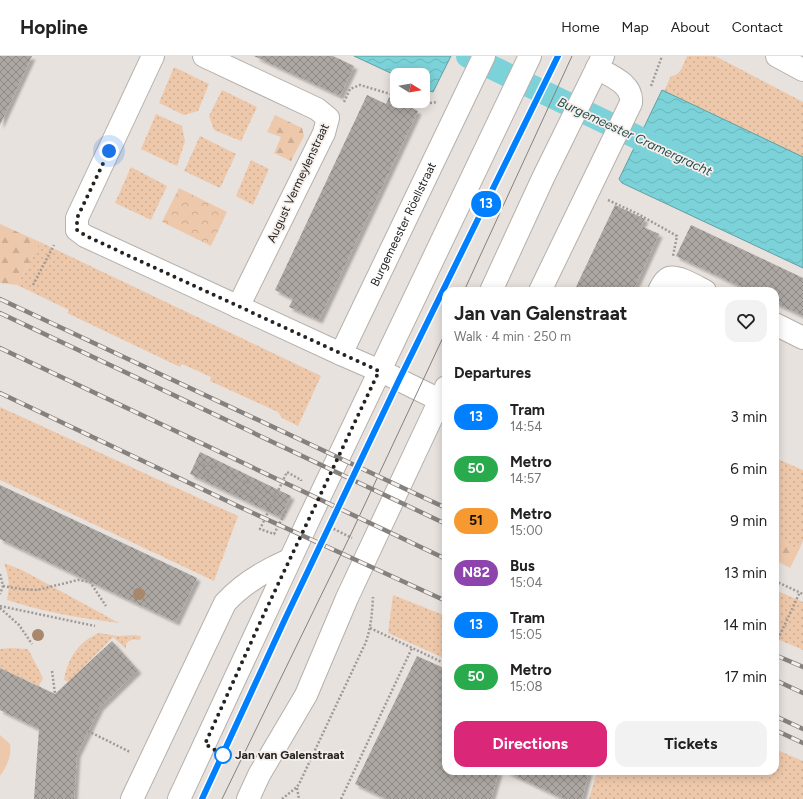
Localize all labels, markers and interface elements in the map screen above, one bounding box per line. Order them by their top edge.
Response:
text: Hopline [20,16,88,39]
text: Home [561,19,600,36]
text: Map [622,19,649,36]
text: About [671,19,710,36]
text: Contact [732,19,783,36]
north arrow [390,68,430,108]
map controls [390,68,430,108]
water label: Burgemeester Cramergracht [555,94,715,179]
street label: August Vermeylenstraat [264,121,332,245]
your location [99,141,119,161]
street label: Burgemeester Röellstraat [368,159,439,289]
line badge: 13 [468,191,504,217]
text: 13 [479,195,493,212]
button: heart [725,300,767,342]
text: Jan van Galenstraat [454,302,627,325]
text: Walk · 4 min · 250 m [454,329,571,344]
text: Departures [454,364,531,382]
text: Tram [510,401,545,419]
text: 13 [469,408,483,425]
text: 3 min [731,408,767,426]
text: 14:54 [510,419,542,434]
text: Metro [510,453,552,471]
text: 50 [467,460,485,477]
text: 6 min [730,460,767,478]
text: 14:57 [510,471,541,486]
text: Metro [510,505,552,523]
text: 51 [469,512,483,529]
text: 9 min [730,512,767,530]
text: 15:00 [510,523,543,538]
text: Bus [510,557,535,575]
text: N82 [462,564,490,581]
text: 13 min [724,564,767,582]
text: 15:04 [510,575,543,590]
text: Tram [510,609,545,627]
text: 13 [469,616,483,633]
text: 14 min [723,616,767,634]
text: 15:05 [510,627,542,642]
text: Metro [510,661,552,679]
text: 50 [467,668,485,685]
text: 17 min [724,668,767,686]
text: 15:08 [510,679,542,694]
button: Directions [454,721,607,767]
button: Tickets [615,721,767,767]
marker: Jan van Galenstraat [214,746,232,764]
place label: Jan van Galenstraat [235,748,345,762]

